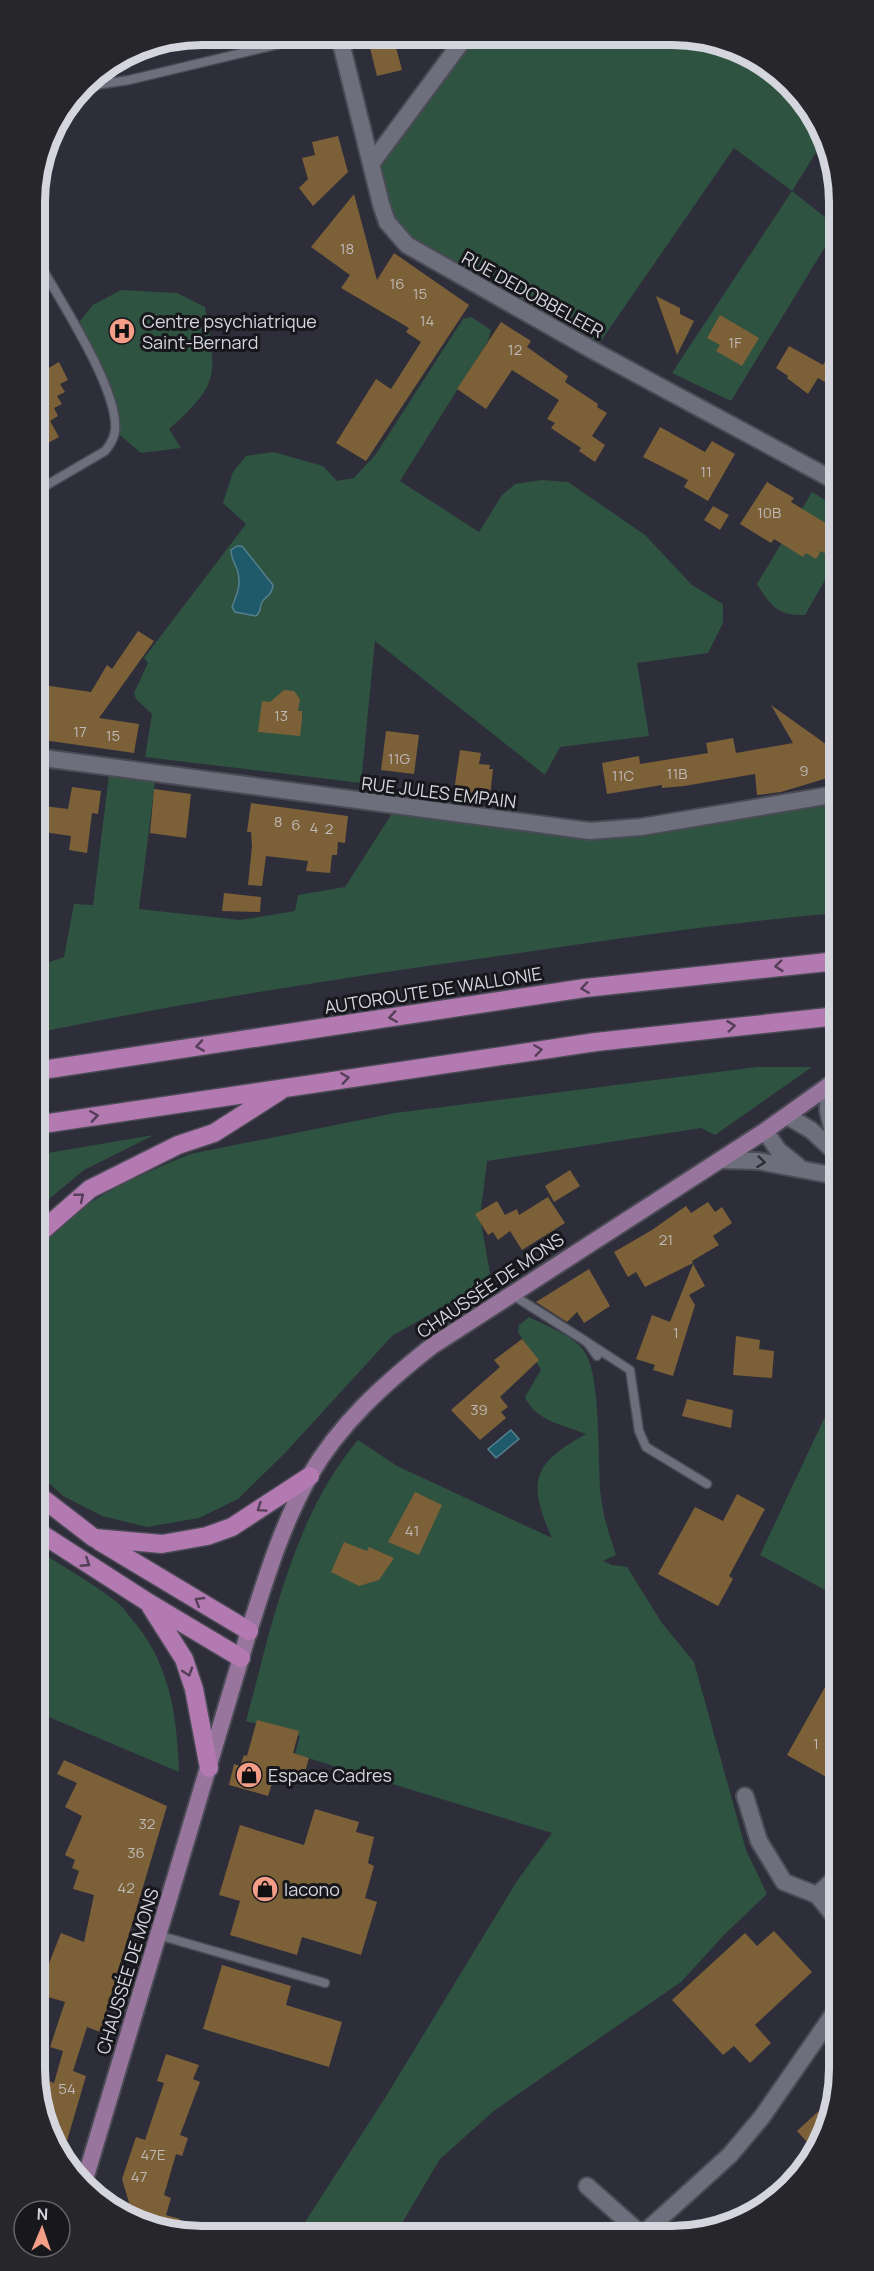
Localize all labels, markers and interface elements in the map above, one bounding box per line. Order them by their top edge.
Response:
house number: 18 [340,238,354,259]
street label: RUE DEDOBBELEER [458,245,608,343]
house number: 16 [389,273,405,294]
house number: 15 [413,283,427,304]
place label: Centre psychiatrique Saint-Bernard [142,309,317,354]
house number: 14 [420,310,434,331]
hospital icon: Centre psychiatrique Saint-Bernard [107,316,137,346]
house number: 1F [728,332,742,353]
house number: 12 [508,339,522,360]
house number: 11 [700,461,712,482]
house number: 10B [757,502,781,523]
house number: 13 [274,705,288,726]
house number: 17 [73,721,87,742]
house number: 15 [106,725,120,746]
house number: 11G [388,748,411,769]
house number: 9 [799,760,809,781]
house number: 11B [667,763,687,784]
house number: 11C [612,765,634,786]
street label: RUE JULES EMPAIN [360,771,518,813]
house number: 8 [274,811,282,832]
house number: 6 [291,814,301,835]
house number: 4 [310,817,319,838]
house number: 2 [325,818,333,839]
one-way arrow [775,959,784,971]
street label: AUTOROUTE DE WALLONIE [323,961,543,1019]
one-way arrow [581,982,590,994]
one-way arrow [388,1010,398,1023]
one-way arrow [727,1021,736,1033]
one-way arrow [195,1039,205,1052]
one-way arrow [533,1045,542,1057]
one-way arrow [340,1073,349,1085]
one-way arrow [89,1110,99,1123]
one-way arrow [756,1155,765,1167]
one-way arrow [73,1193,84,1204]
street label: CHAUSSÉE DE MONS [412,1227,568,1343]
house number: 21 [659,1229,673,1250]
house number: 1 [673,1322,679,1343]
house number: 39 [470,1399,488,1420]
one-way arrow [257,1501,268,1512]
house number: 41 [405,1520,419,1541]
one-way arrow [80,1555,90,1567]
one-way arrow [195,1596,205,1608]
one-way arrow [181,1666,193,1677]
house number: 1 [813,1733,819,1754]
shop icon: Espace Cadres [234,1760,264,1790]
place label: Espace Cadres [268,1763,392,1787]
house number: 32 [139,1813,155,1834]
house number: 36 [127,1842,145,1863]
shop icon: Iacono [250,1874,280,1904]
house number: 42 [117,1877,135,1898]
place label: Iacono [284,1877,340,1901]
street label: CHAUSSÉE DE MONS [90,1885,164,2057]
house number: 54 [58,2078,76,2099]
house number: 47E [141,2144,165,2165]
house number: 47 [131,2166,147,2187]
north arrow [12,2199,72,2259]
text: N [36,2203,49,2225]

